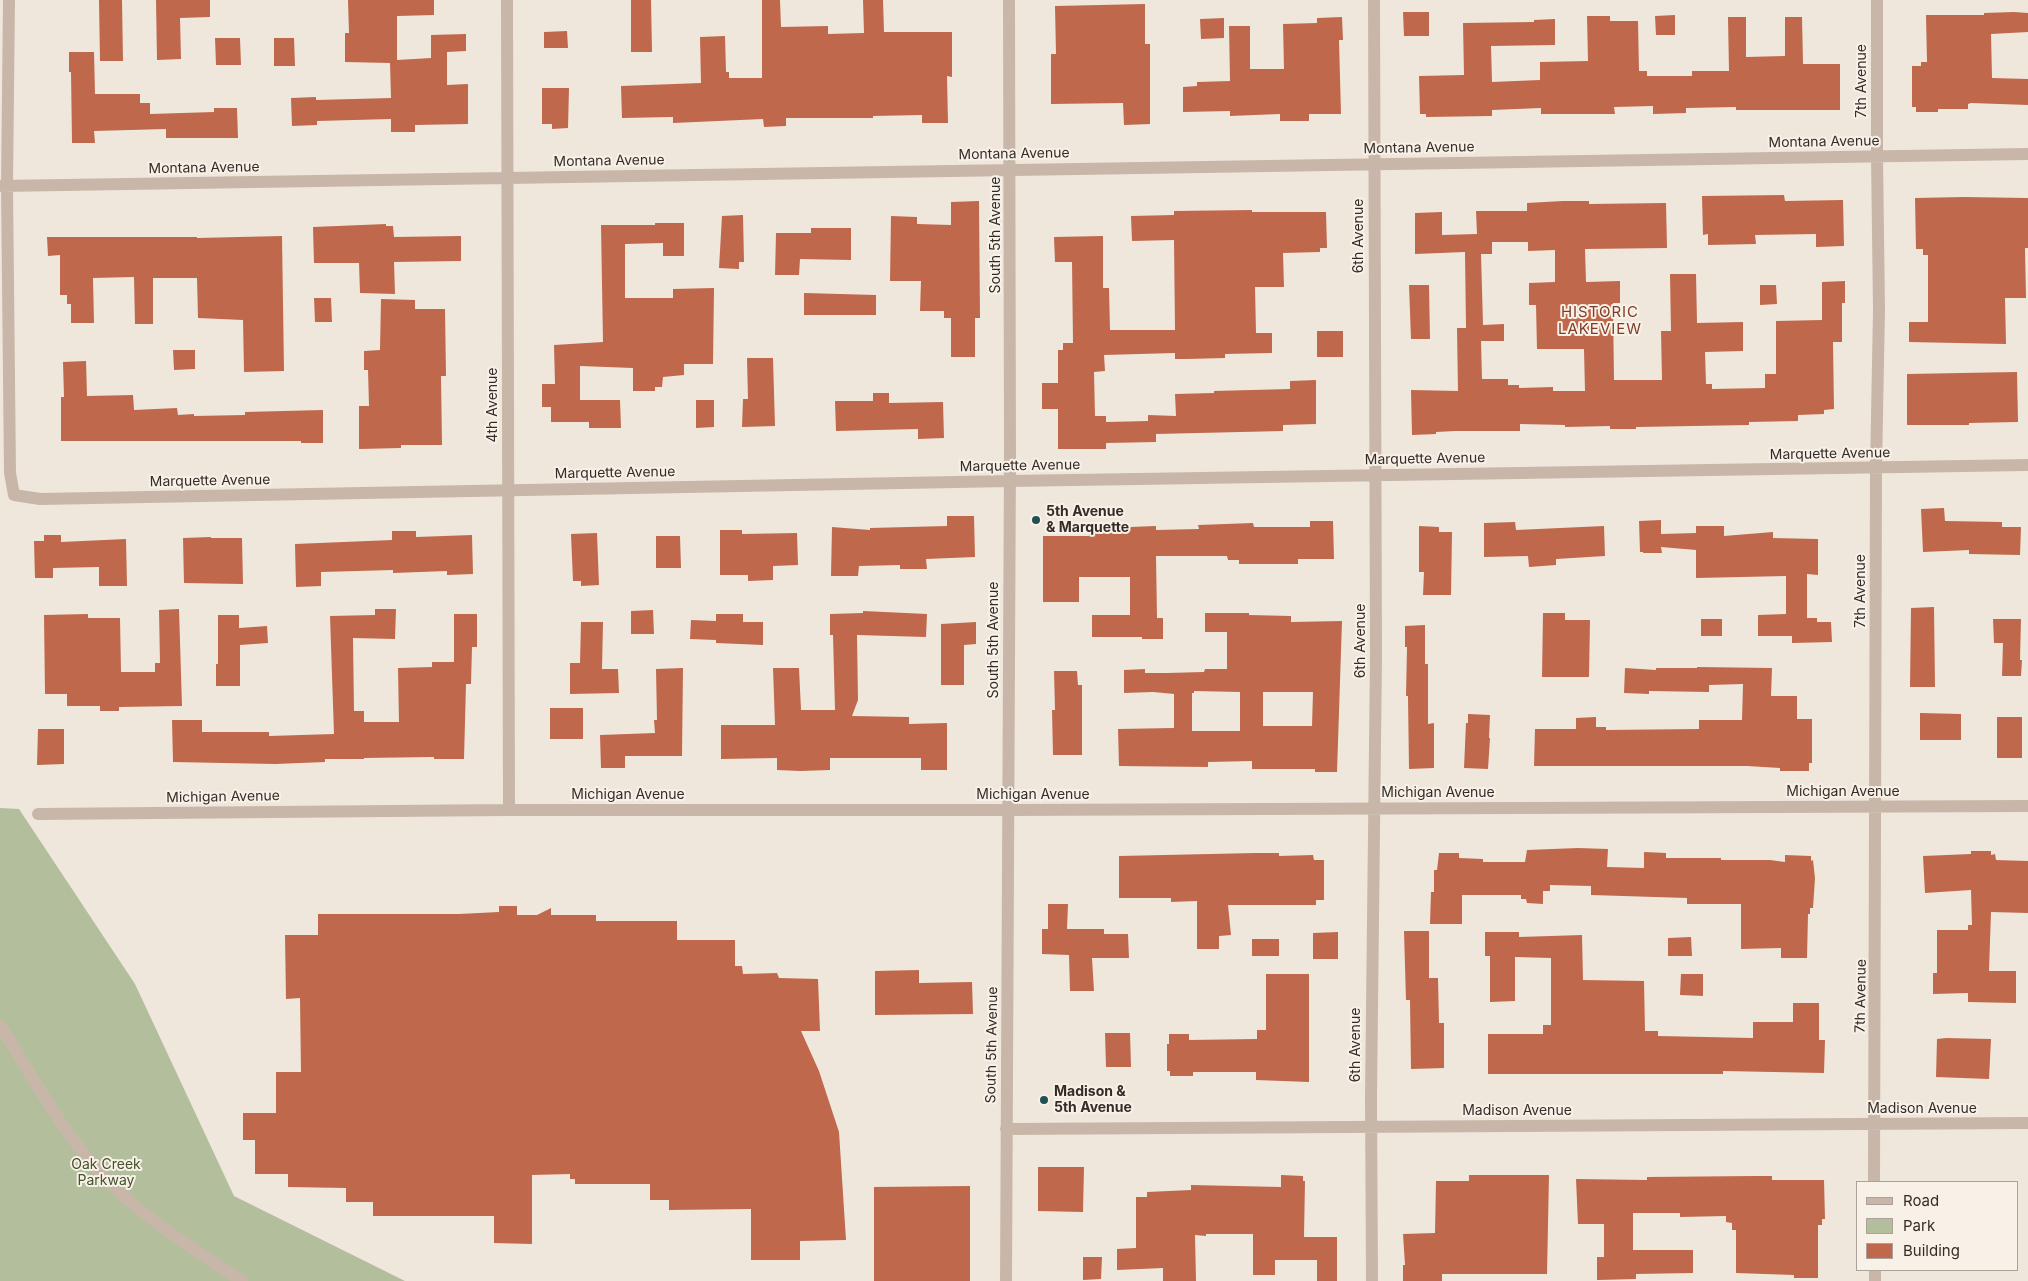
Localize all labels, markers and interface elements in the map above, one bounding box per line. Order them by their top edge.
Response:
street label: 7th Avenue [1854,44,1870,118]
street label: Montana Avenue [1768,133,1880,151]
street label: Montana Avenue [1363,139,1475,157]
street label: Montana Avenue [958,145,1070,163]
street label: Montana Avenue [553,152,665,170]
street label: Montana Avenue [148,159,260,177]
street label: South 5th Avenue [988,177,1004,293]
street label: 6th Avenue [1351,199,1367,273]
district label: HISTORIC LAKEVIEW [1557,303,1643,338]
street label: 4th Avenue [485,367,501,443]
street label: Marquette Avenue [1770,445,1890,463]
street label: Marquette Avenue [1365,450,1485,468]
street label: Marquette Avenue [960,457,1080,475]
street label: Marquette Avenue [555,464,675,482]
street label: Marquette Avenue [150,472,270,490]
place label: 5th Avenue & Marquette [1046,504,1129,536]
marker: 5th Avenue & Marquette [1030,514,1042,526]
street label: 7th Avenue [1853,554,1869,628]
street label: South 5th Avenue [986,582,1002,698]
street label: 6th Avenue [1353,604,1369,678]
street label: Michigan Avenue [1786,784,1900,800]
street label: Michigan Avenue [1381,785,1495,801]
street label: Michigan Avenue [571,787,685,803]
street label: Michigan Avenue [976,787,1090,803]
street label: Michigan Avenue [166,788,280,806]
street label: 7th Avenue [1852,959,1870,1033]
street label: South 5th Avenue [983,986,1001,1104]
street label: 6th Avenue [1348,1008,1364,1082]
place label: Madison & 5th Avenue [1054,1084,1132,1116]
marker: Madison & 5th Avenue [1038,1094,1050,1106]
street label: Madison Avenue [1867,1101,1977,1117]
street label: Madison Avenue [1462,1103,1572,1119]
park label: Oak Creek Parkway [71,1157,141,1190]
legend [1856,1181,2018,1271]
text: Road [1903,1191,1939,1210]
text: Park [1903,1216,1935,1235]
text: Building [1903,1241,1960,1260]

